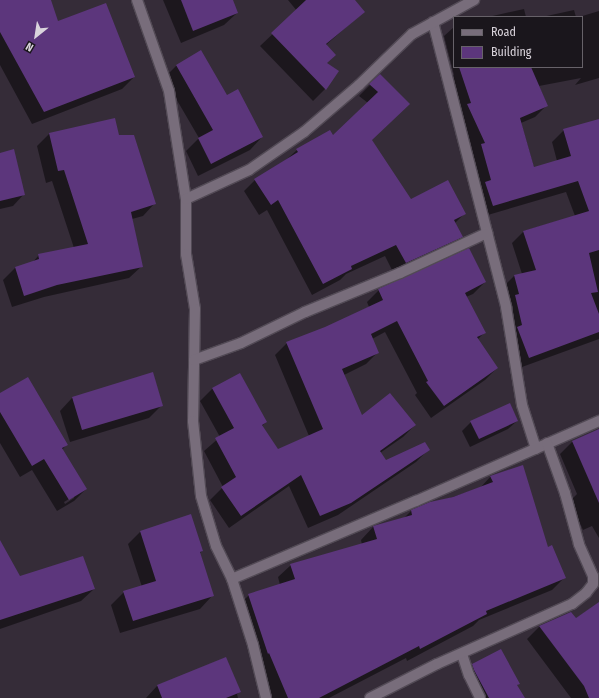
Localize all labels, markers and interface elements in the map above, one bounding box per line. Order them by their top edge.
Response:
north arrow [16,16,56,56]
legend [453,16,583,68]
text: Road [491,25,516,39]
text: N [24,40,36,54]
text: Building [491,45,531,59]

